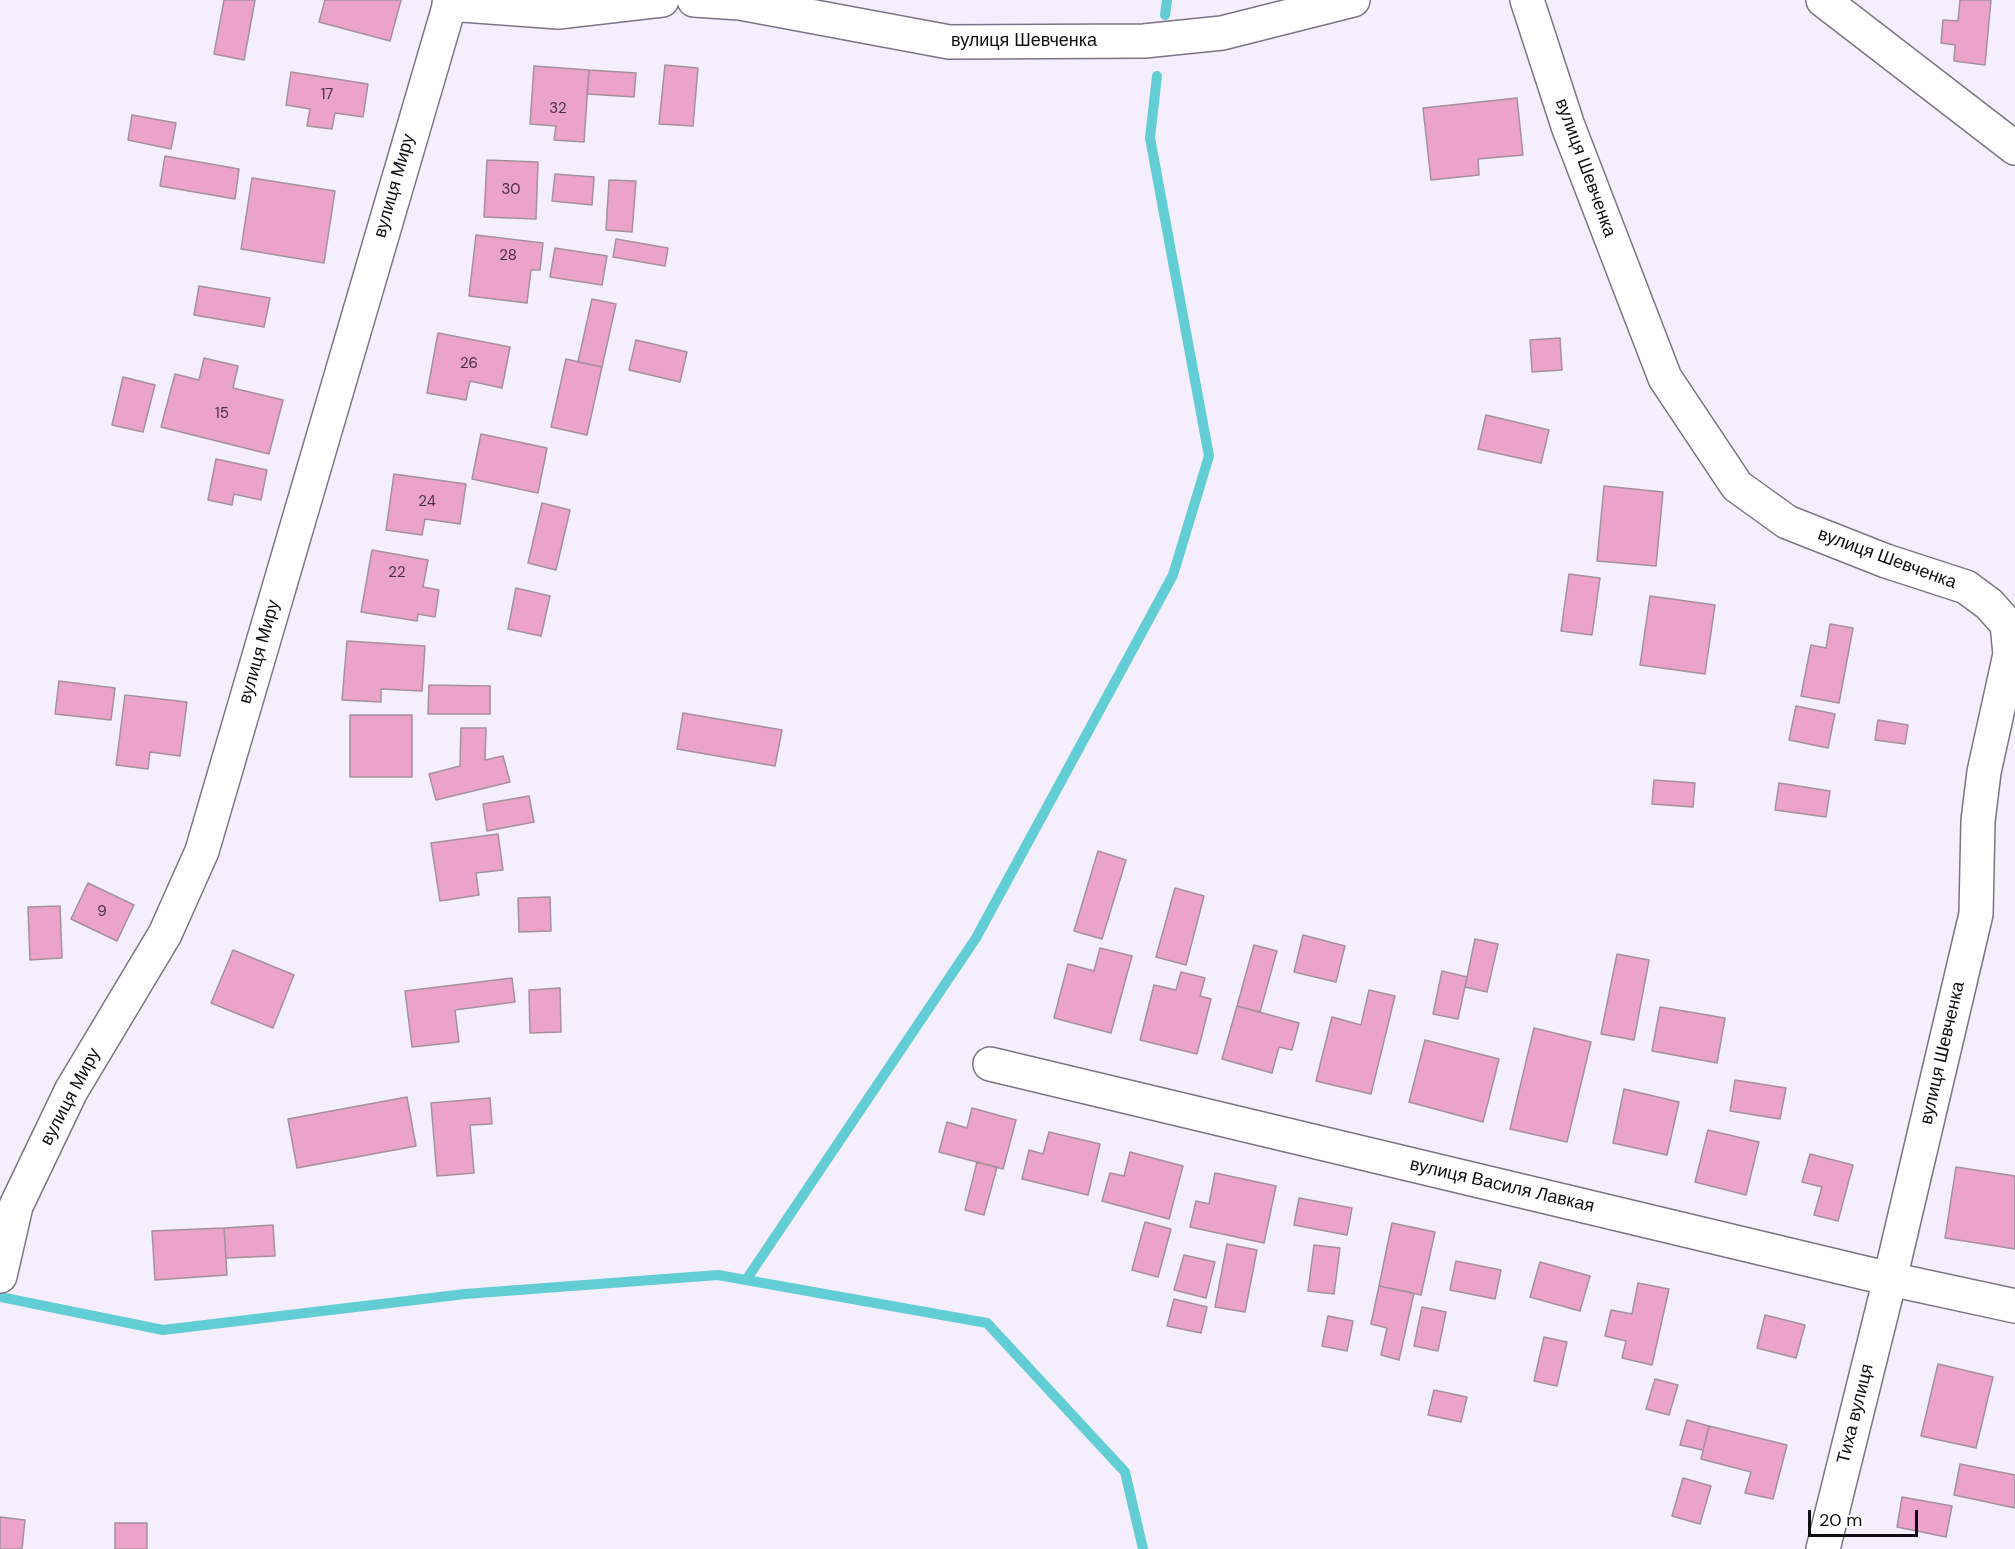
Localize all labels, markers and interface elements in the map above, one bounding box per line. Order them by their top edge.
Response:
street label: вулиця Шевченка [951,30,1097,52]
house number: 17 [321,86,333,104]
street label: вулиця Шевченка [1550,96,1620,240]
house number: 32 [549,100,567,118]
street label: вулиця Миру [370,132,420,240]
house number: 30 [501,181,521,199]
house number: 28 [499,247,517,265]
house number: 26 [460,355,478,373]
house number: 15 [215,405,229,423]
house number: 24 [418,493,436,511]
street label: вулиця Шевченка [1815,524,1959,594]
house number: 22 [388,564,406,582]
street label: вулиця Миру [235,598,285,706]
house number: 9 [97,903,107,921]
street label: вулиця Шевченка [1916,979,1970,1127]
street label: вулиця Миру [36,1045,106,1149]
street label: вулиця Василя Лавкая [1408,1154,1596,1218]
street label: Тиха вулиця [1833,1362,1879,1466]
scale bar [1811,1498,1920,1536]
text: 20 m [1819,1508,1862,1532]

